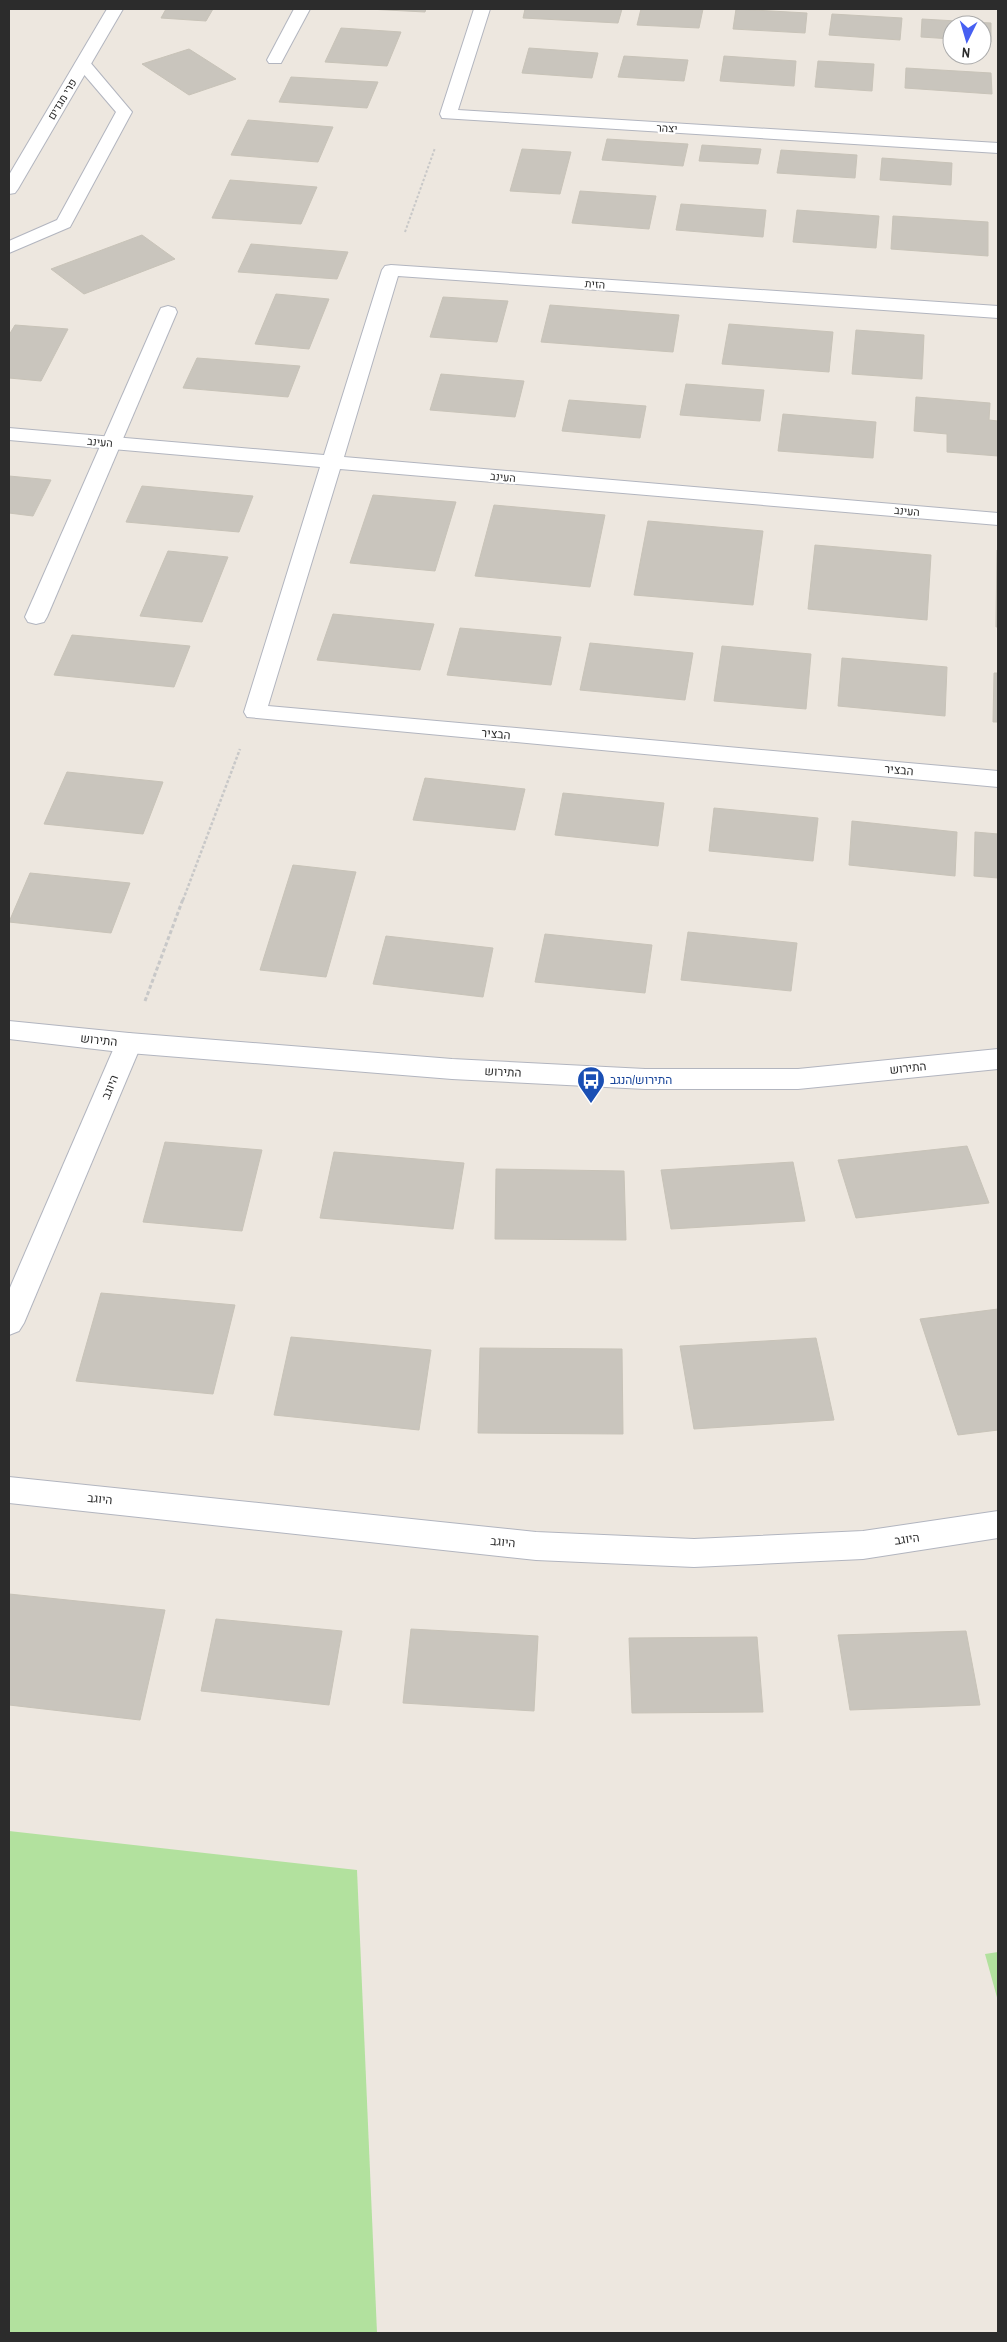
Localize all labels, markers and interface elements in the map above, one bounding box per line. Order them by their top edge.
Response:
north arrow [942,15,992,65]
text: N [961,44,971,62]
street label: פרי מגדים [44,76,80,122]
street label: יצהר [656,120,678,136]
street label: הזית [584,276,606,292]
street label: העינב [86,434,114,450]
street label: העינב [489,469,517,485]
street label: העינב [893,503,921,519]
street label: הבציר [481,725,511,743]
street label: הבציר [884,761,914,779]
street label: התירוש [80,1030,118,1050]
street label: התירוש [889,1058,927,1078]
street label: התירוש [484,1063,522,1081]
bus stop icon: התירוש/הנגב [576,1065,606,1104]
street label: היוגב [98,1072,122,1102]
place label: התירוש/הנגב [610,1072,672,1088]
street label: היוגב [87,1490,113,1508]
street label: היוגב [893,1529,921,1549]
street label: היוגב [490,1533,516,1551]

